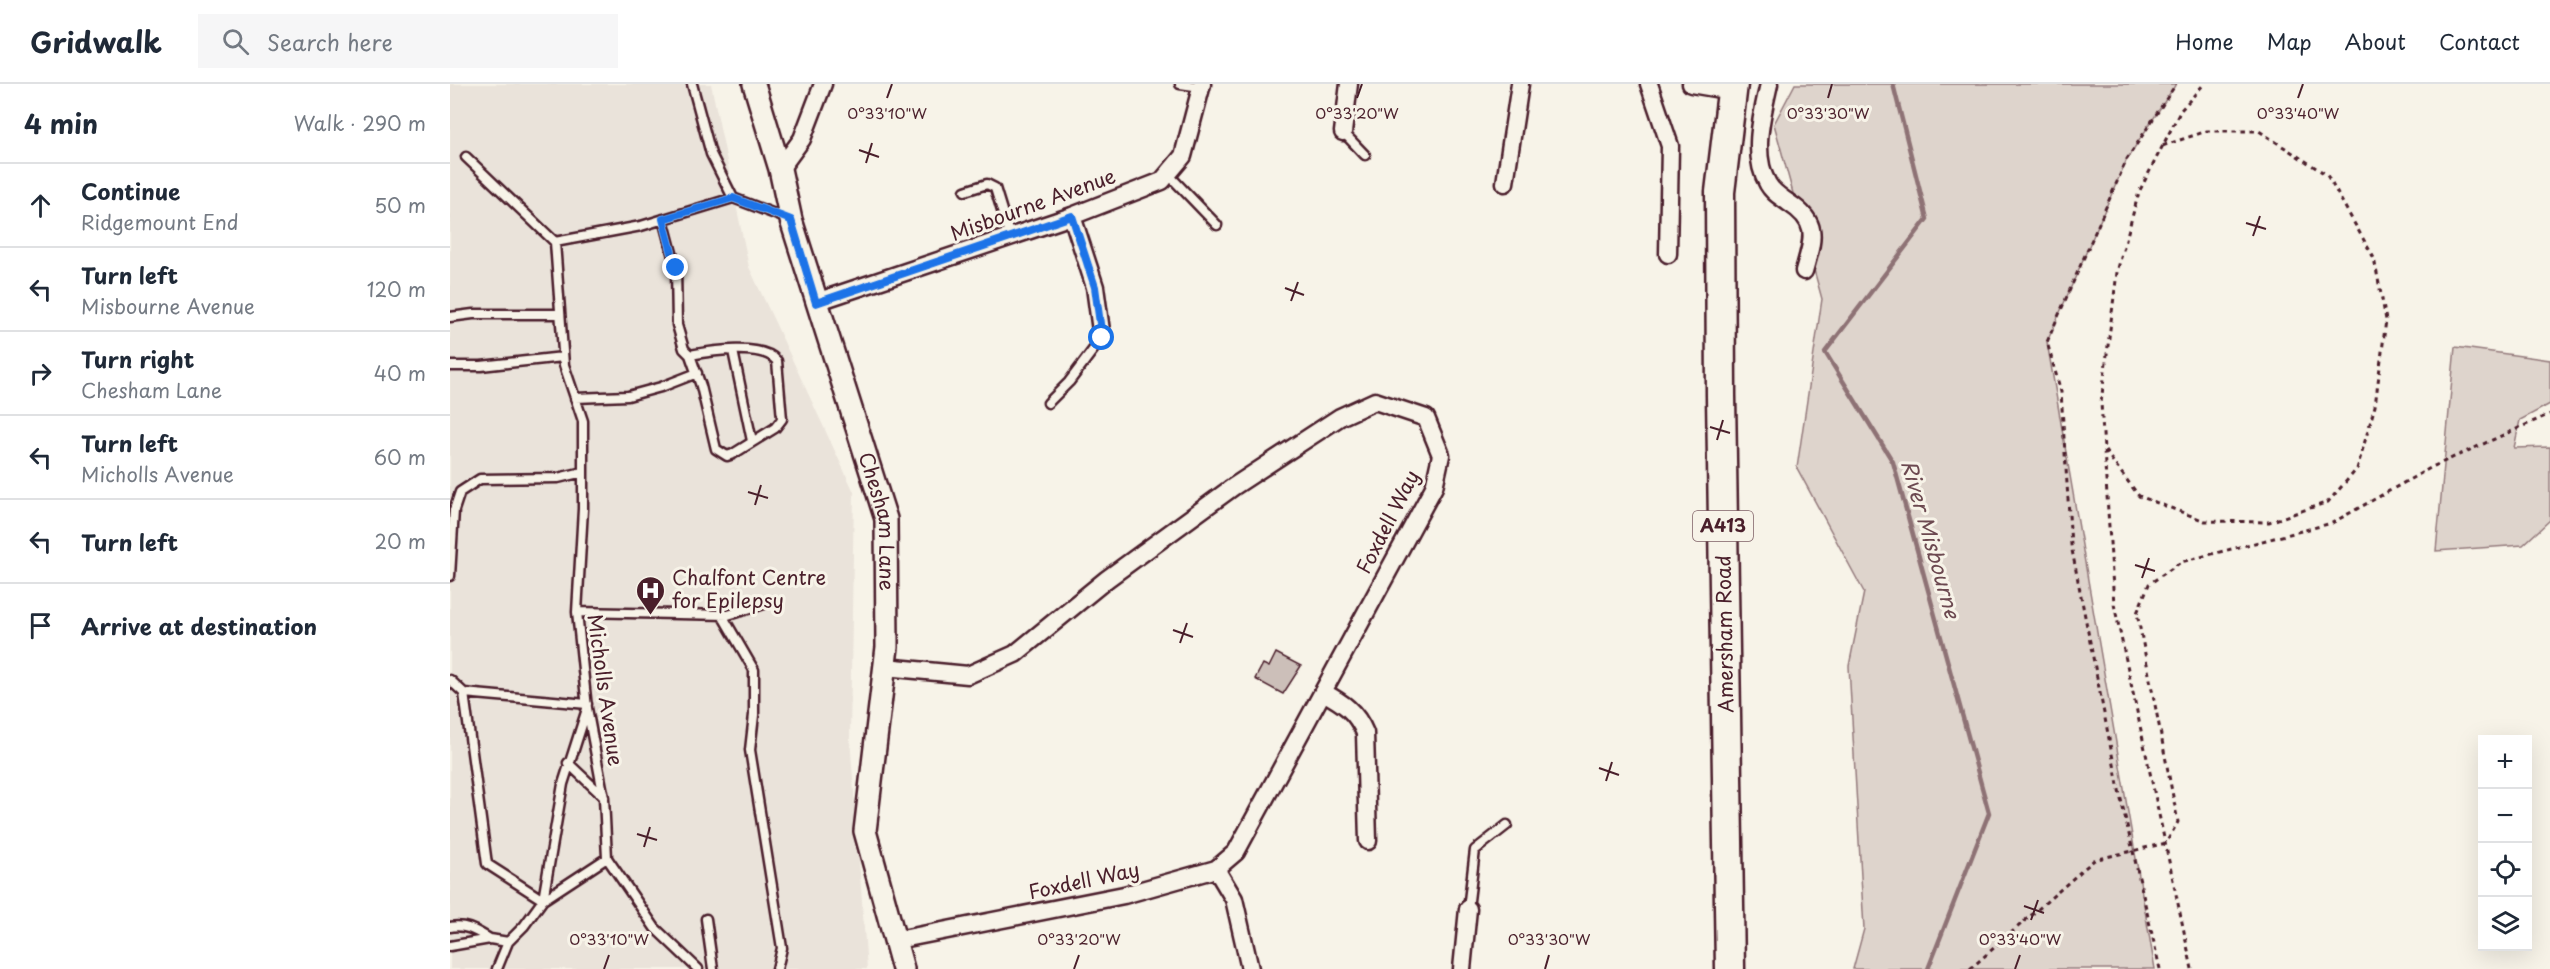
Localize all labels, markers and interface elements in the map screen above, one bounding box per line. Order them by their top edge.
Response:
search box [198,14,618,68]
text: Gridwalk [30,20,162,63]
icon: search [219,25,252,58]
text: Search here [267,25,393,58]
text: Home [2175,25,2234,57]
text: Map [2267,25,2312,57]
text: About [2345,25,2406,57]
text: Contact [2439,25,2520,57]
text: 0°33'10"W [847,101,927,124]
text: 0°33'20"W [1315,101,1399,124]
text: 0°33'30"W [1787,101,1870,124]
text: 0°33'40"W [2257,101,2340,124]
text: 4 min [24,104,98,143]
text: Walk · 290 m [294,108,426,138]
street label: Misbourne Avenue [946,160,1120,248]
text: Continue [81,174,180,207]
icon: ahead [24,189,57,222]
text: 50 m [374,190,426,220]
text: Ridgemount End [81,207,238,237]
route end [662,254,688,280]
text: Turn left [81,258,178,291]
icon: left [24,273,57,306]
text: 120 m [367,274,426,304]
text: Misbourne Avenue [81,291,255,321]
route start [1088,324,1114,350]
text: Turn right [81,342,194,375]
icon: right [24,357,57,390]
text: 40 m [374,358,426,388]
text: Chesham Lane [81,375,222,405]
text: Turn left [81,426,178,459]
icon: left [24,441,57,474]
text: 60 m [374,442,426,472]
street label: Chesham Lane [852,448,903,591]
water label: River Misbourne [1894,456,1970,624]
text: Micholls Avenue [81,459,234,489]
street label: Foxdell Way [1348,464,1426,579]
road number: A413 [1693,511,1753,541]
icon: left [24,525,57,558]
text: Turn left [81,525,178,558]
text: 20 m [374,526,426,556]
street label: Amersham Road [1708,555,1740,713]
place label: Chalfont Centre for Epilepsy [672,562,826,615]
hospital icon: Chalfont Centre for Epilepsy [635,574,667,616]
icon: arrive [24,609,57,642]
text: Arrive at destination [81,609,317,642]
street label: Micholls Avenue [580,612,632,768]
map controls [2478,735,2532,951]
button: + [2478,735,2532,789]
button: − [2478,789,2532,843]
button: locate [2478,843,2532,897]
street label: Foxdell Way [1025,854,1142,906]
button: layers [2478,897,2532,951]
text: 0°33'10"W [569,927,649,950]
text: 0°33'20"W [1037,927,1121,950]
text: 0°33'30"W [1508,927,1591,950]
text: 0°33'40"W [1979,927,2062,950]

